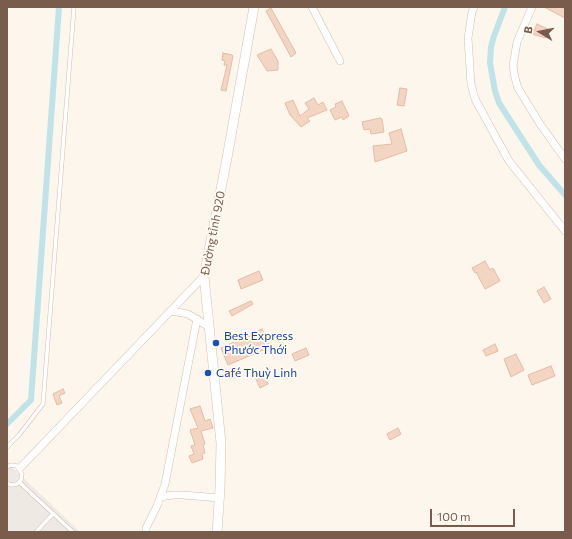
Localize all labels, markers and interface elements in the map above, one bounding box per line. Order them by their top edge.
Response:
north arrow [520,12,560,52]
text: B [521,25,535,35]
street label: Đường tỉnh 920 [198,190,228,276]
place label: Best Express Phước Thới [224,329,293,357]
marker: Best Express Phước Thới [211,338,221,348]
place label: Café Thuỳ Linh [216,366,297,380]
marker: Café Thuỳ Linh [203,368,213,378]
scale bar [432,501,517,527]
text: 100 m [437,509,471,523]

